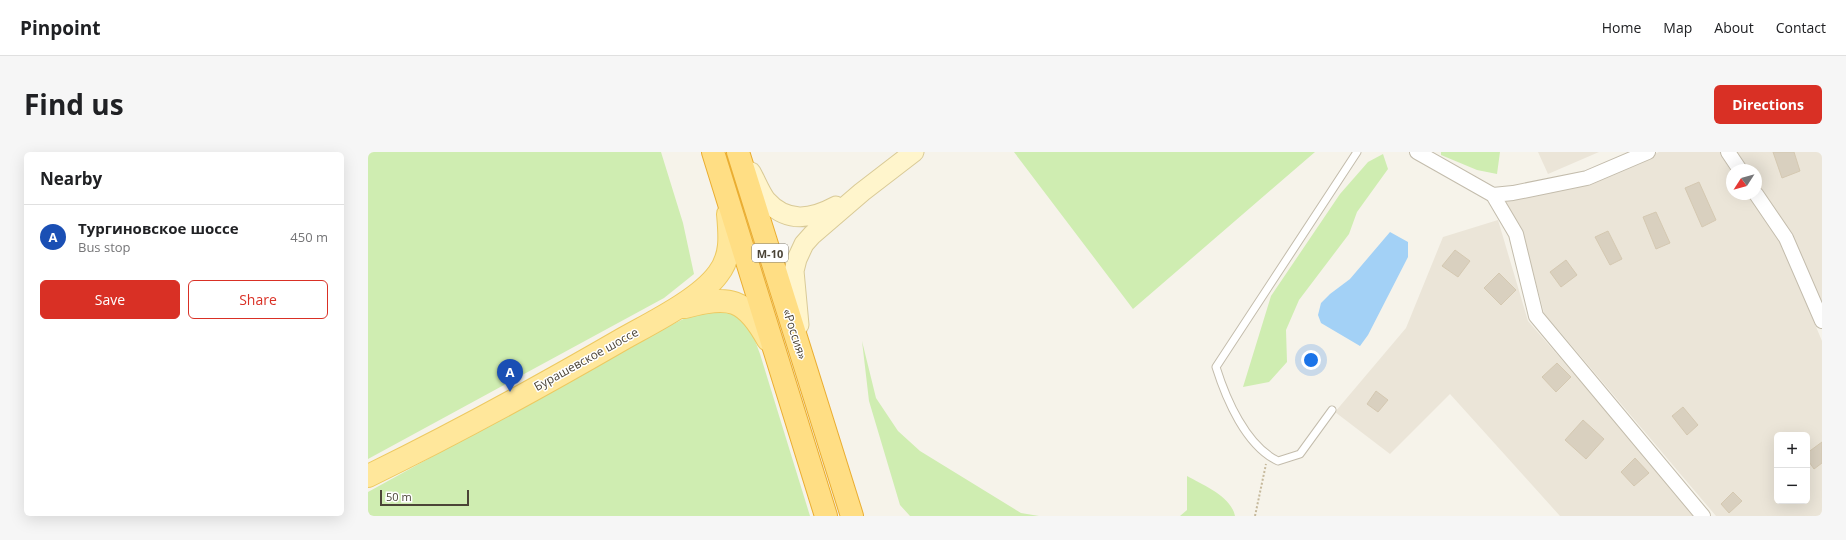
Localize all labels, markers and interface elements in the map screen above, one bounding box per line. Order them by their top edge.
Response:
text: Pinpoint [20,15,101,41]
text: Home [1602,18,1641,37]
text: Map [1663,18,1692,37]
text: About [1714,18,1754,37]
text: Contact [1776,18,1826,37]
text: Find us [24,85,124,123]
button: Directions [1714,85,1822,124]
north arrow [1726,164,1762,200]
text: Nearby [40,167,102,190]
text: Тургиновское шоссе [78,218,239,238]
text: A [49,228,57,246]
text: 450 m [290,228,328,246]
text: Bus stop [78,238,131,256]
road number: М-10 [752,244,788,262]
button: Save [40,280,180,319]
button: Share [188,280,328,319]
street label: «Россия» [779,307,811,361]
street label: Бурашевское шоссе [531,323,641,395]
your location [1301,350,1321,370]
pin: A [497,359,523,392]
map controls [1774,432,1810,504]
button: + [1774,432,1810,468]
button: − [1774,468,1810,504]
scale bar [380,488,469,507]
text: 50 m [386,489,412,504]

